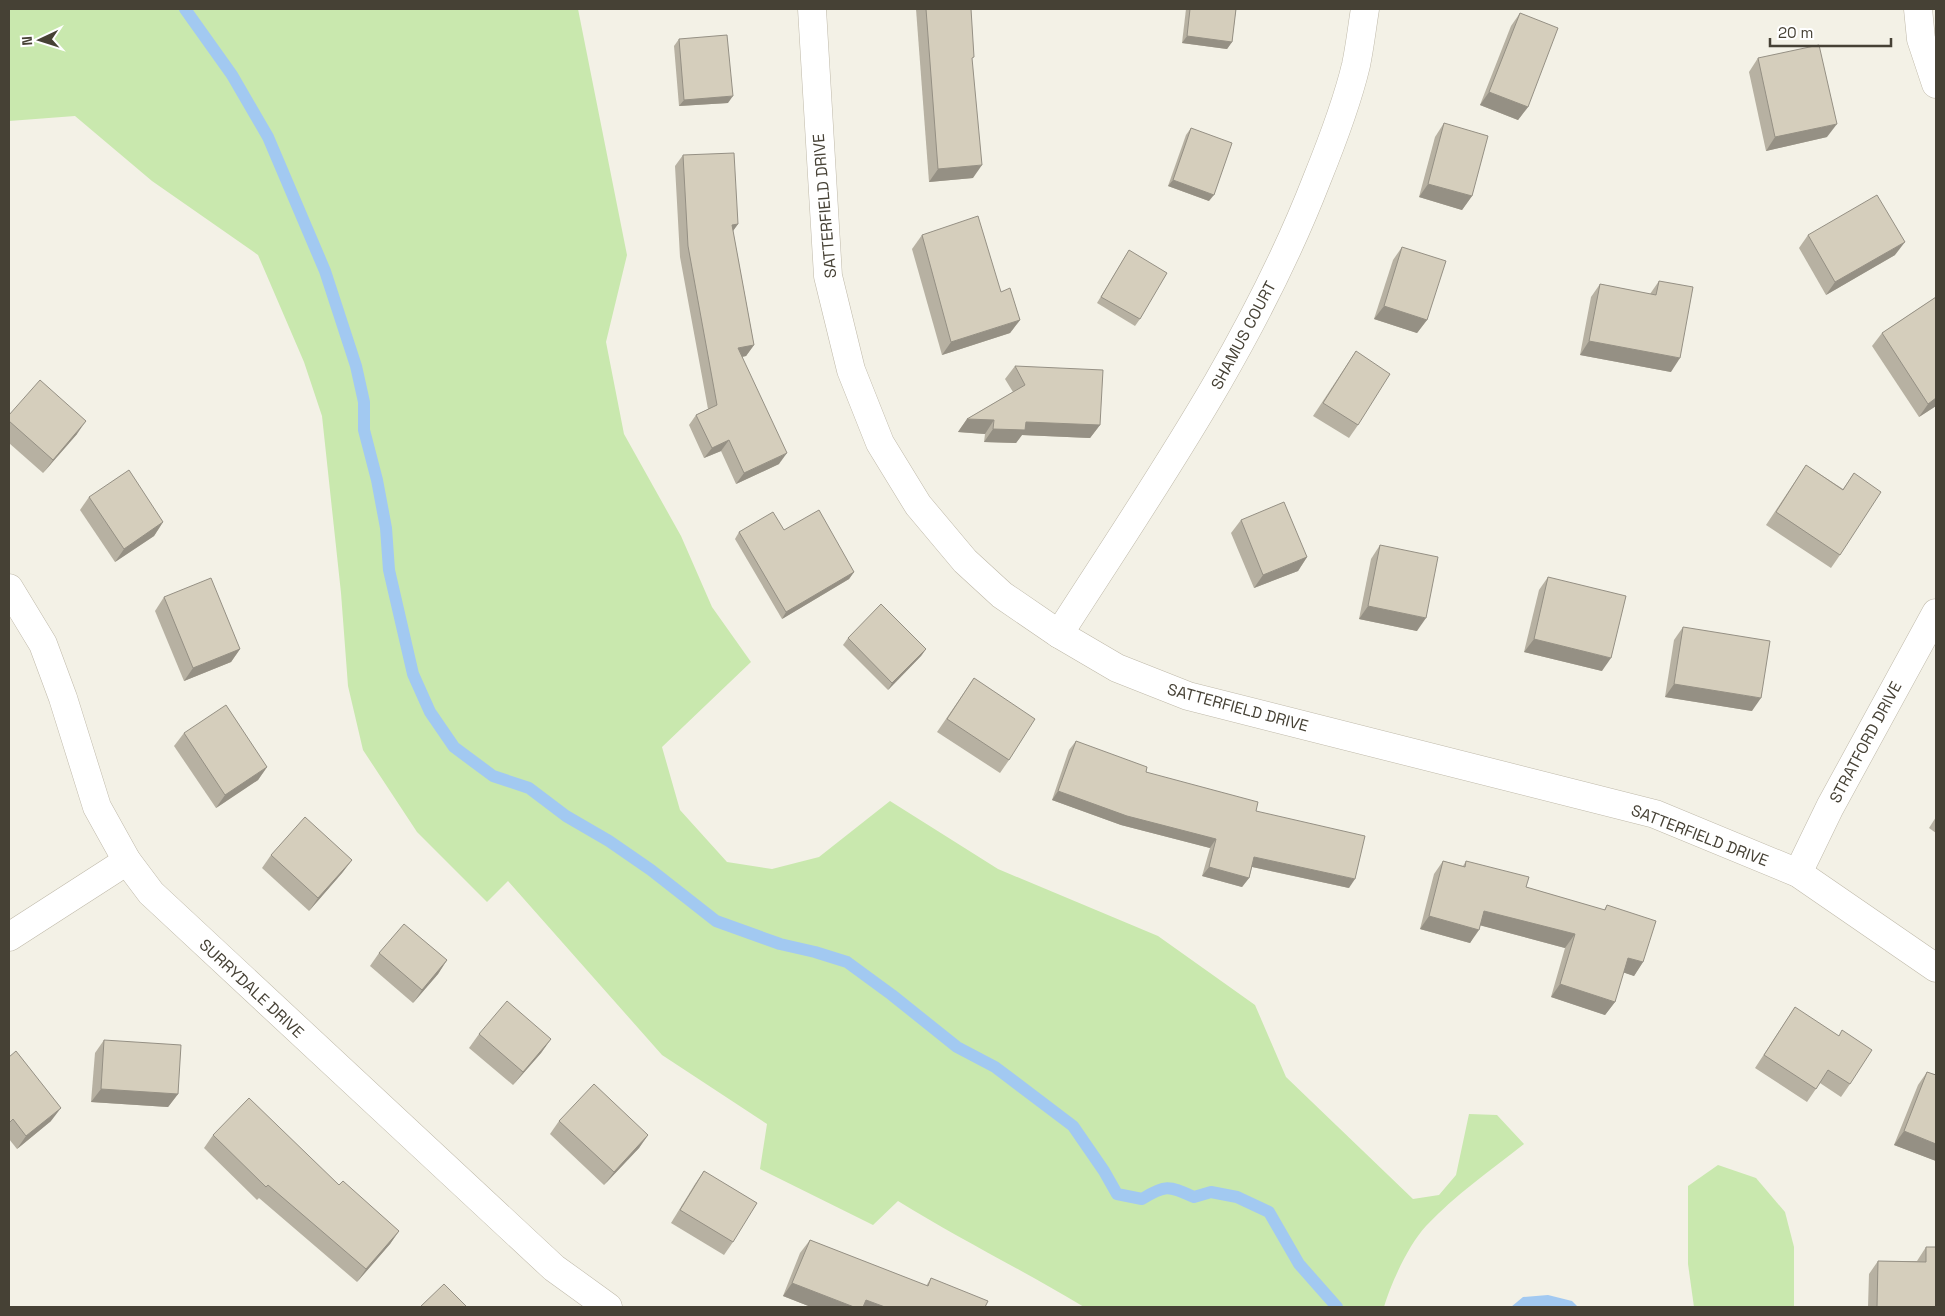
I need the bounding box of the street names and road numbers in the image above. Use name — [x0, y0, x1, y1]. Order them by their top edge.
street label: SATTERFIELD DRIVE — [808, 133, 841, 279]
street label: SHAMUS COURT — [1206, 277, 1281, 393]
street label: STRATFORD DRIVE — [1825, 678, 1906, 807]
street label: SATTERFIELD DRIVE — [1165, 679, 1311, 736]
street label: SATTERFIELD DRIVE — [1628, 800, 1771, 871]
street label: SURRYDALE DRIVE — [195, 934, 309, 1042]

